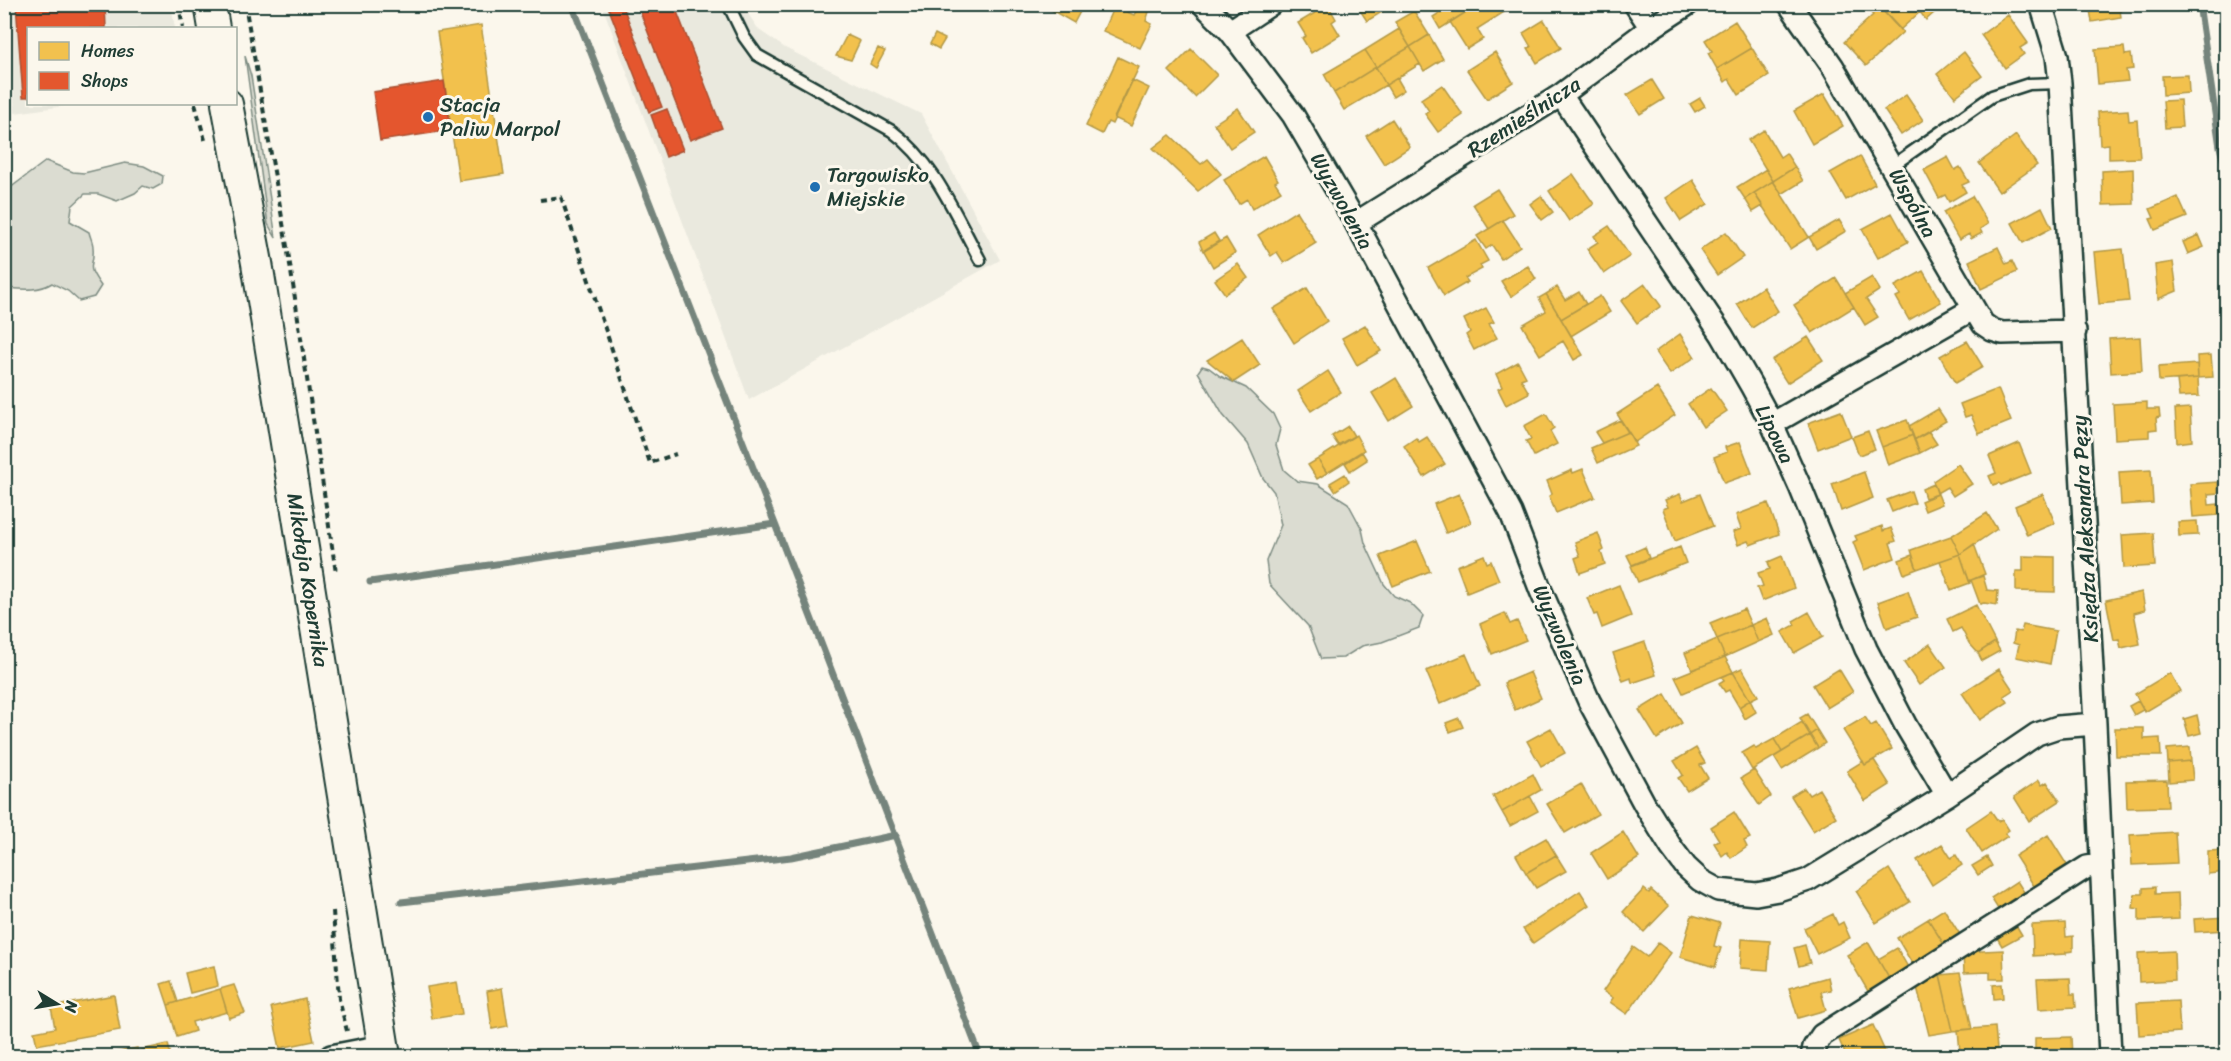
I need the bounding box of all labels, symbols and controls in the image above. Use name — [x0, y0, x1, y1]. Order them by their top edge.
legend — [27, 27, 237, 105]
text: Homes — [81, 35, 135, 67]
text: Shops — [81, 65, 128, 97]
street label: Rzemieślnicza — [1459, 66, 1589, 168]
place label: Stacja Paliw Marpol — [440, 86, 561, 148]
marker: Stacja Paliw Marpol — [421, 110, 435, 124]
street label: Wyzwolenia — [1300, 145, 1385, 257]
place label: Targowisko Miejskie — [827, 156, 929, 218]
street label: Wspólna — [1878, 161, 1948, 246]
marker: Targowisko Miejskie — [808, 180, 822, 194]
street label: Lipowa — [1744, 398, 1806, 471]
street label: Księdza Aleksandra Pęzy — [2060, 414, 2110, 644]
street label: Mikołaja Kopernika — [275, 490, 341, 670]
street label: Wyzwolenia — [1522, 578, 1599, 692]
north arrow — [27, 974, 87, 1034]
text: N — [56, 998, 87, 1016]

